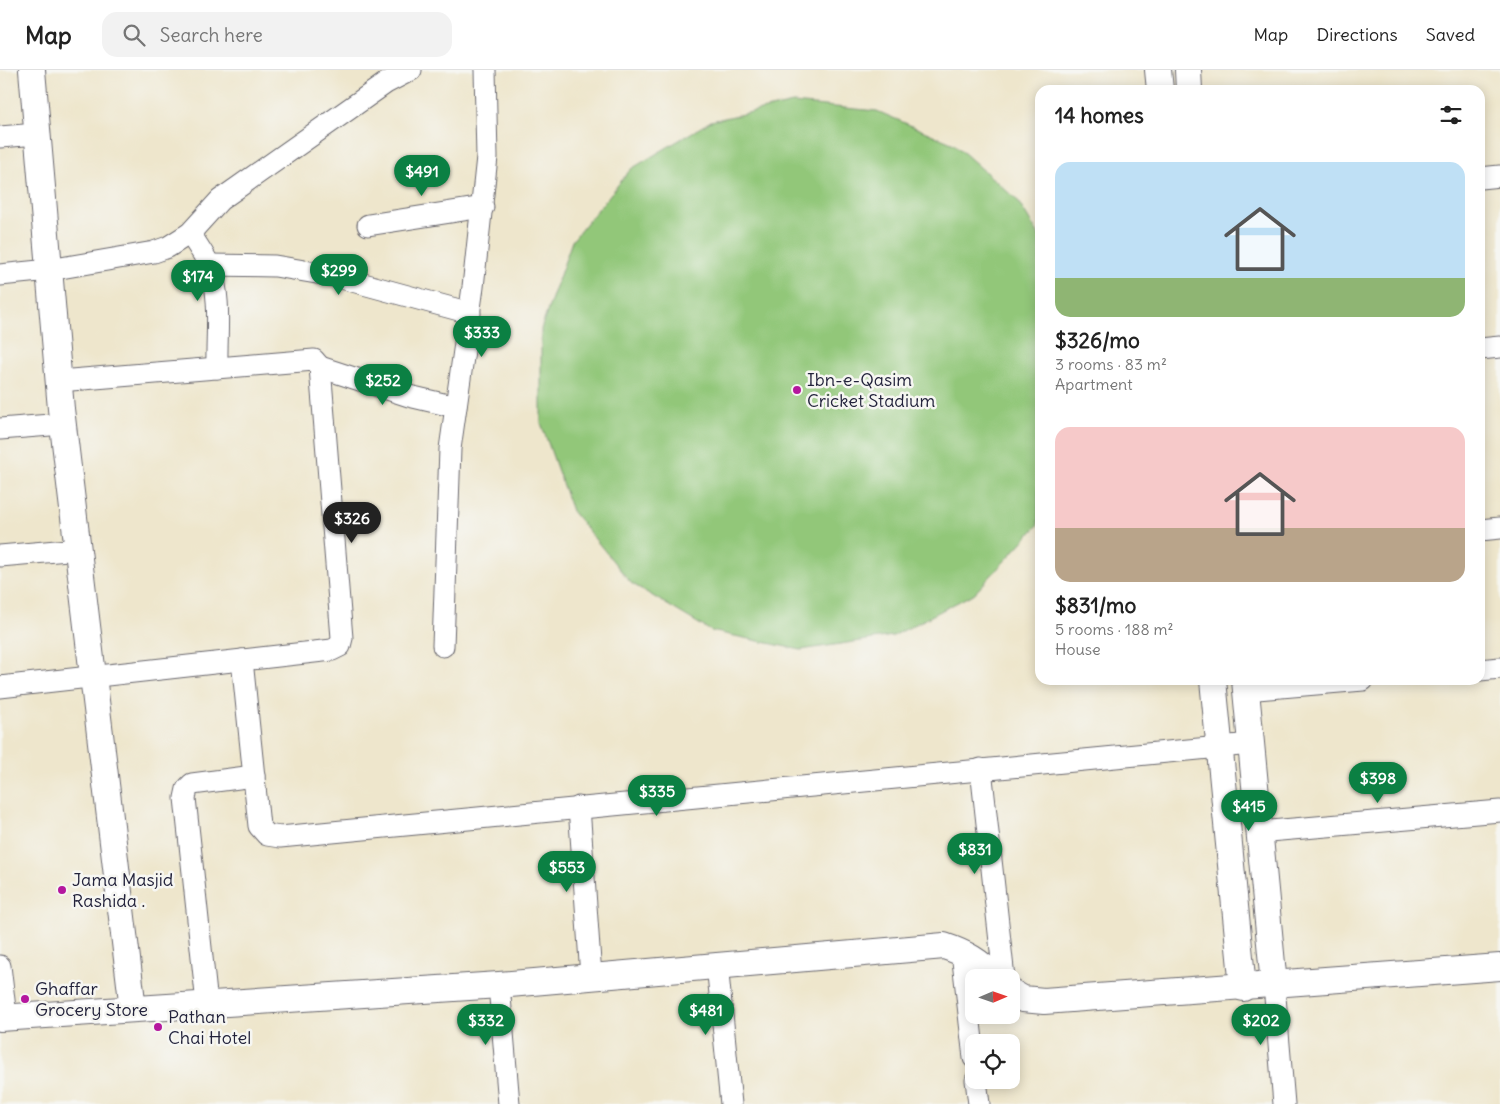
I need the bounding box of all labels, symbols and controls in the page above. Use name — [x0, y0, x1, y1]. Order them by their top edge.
search box — [102, 12, 452, 57]
text: Map — [25, 20, 72, 50]
icon: search — [120, 21, 148, 49]
text: Search here — [160, 23, 263, 47]
text: Map — [1253, 23, 1288, 46]
text: Directions — [1316, 23, 1398, 46]
text: Saved — [1426, 23, 1475, 46]
icon: filters — [1437, 101, 1465, 129]
text: 14 homes — [1055, 102, 1144, 129]
pin: $491 — [392, 154, 452, 197]
text: $491 — [405, 161, 439, 181]
icon: home — [1215, 194, 1305, 284]
pin: $299 — [309, 254, 369, 296]
pin: $174 — [168, 260, 228, 302]
text: $299 — [321, 260, 357, 280]
text: $174 — [182, 266, 214, 286]
pin: $333 — [452, 316, 512, 358]
text: $333 — [464, 322, 500, 342]
text: $326/mo — [1055, 327, 1140, 354]
text: 3 rooms · 83 m² — [1055, 354, 1167, 374]
pin: $252 — [353, 364, 413, 406]
place label: Ibn-e-Qasim Cricket Stadium — [807, 368, 935, 412]
text: $252 — [365, 370, 401, 390]
text: Apartment — [1055, 374, 1133, 394]
marker: Ibn-e-Qasim Cricket Stadium — [791, 384, 803, 396]
icon: home — [1215, 459, 1305, 549]
pin: $326 — [322, 502, 382, 544]
text: $326 — [334, 508, 370, 528]
text: $831/mo — [1055, 592, 1136, 619]
text: 5 rooms · 188 m² — [1055, 619, 1173, 639]
text: House — [1055, 639, 1101, 659]
pin: $398 — [1348, 762, 1408, 804]
text: $398 — [1360, 768, 1396, 788]
pin: $335 — [627, 774, 687, 817]
text: $335 — [639, 781, 675, 801]
pin: $415 — [1219, 790, 1279, 832]
text: $415 — [1232, 796, 1266, 816]
pin: $831 — [945, 832, 1005, 875]
text: $831 — [958, 839, 992, 859]
pin: $553 — [537, 850, 597, 893]
text: $553 — [549, 857, 585, 877]
place label: Jama Masjid Rashida . — [72, 868, 174, 912]
marker: Jama Masjid Rashida . — [56, 884, 68, 896]
north arrow — [965, 969, 1020, 1024]
map controls — [965, 969, 1020, 1089]
place label: Ghaffar Grocery Store — [35, 977, 148, 1021]
marker: Ghaffar Grocery Store — [19, 993, 31, 1005]
pin: $481 — [676, 994, 736, 1036]
text: $481 — [689, 1000, 723, 1020]
pin: $332 — [456, 1004, 516, 1046]
pin: $202 — [1231, 1004, 1291, 1046]
place label: Pathan Chai Hotel — [168, 1005, 251, 1049]
text: $332 — [468, 1010, 504, 1030]
text: $202 — [1243, 1010, 1279, 1030]
marker: Pathan Chai Hotel — [152, 1021, 164, 1033]
button: locate — [965, 1034, 1020, 1089]

